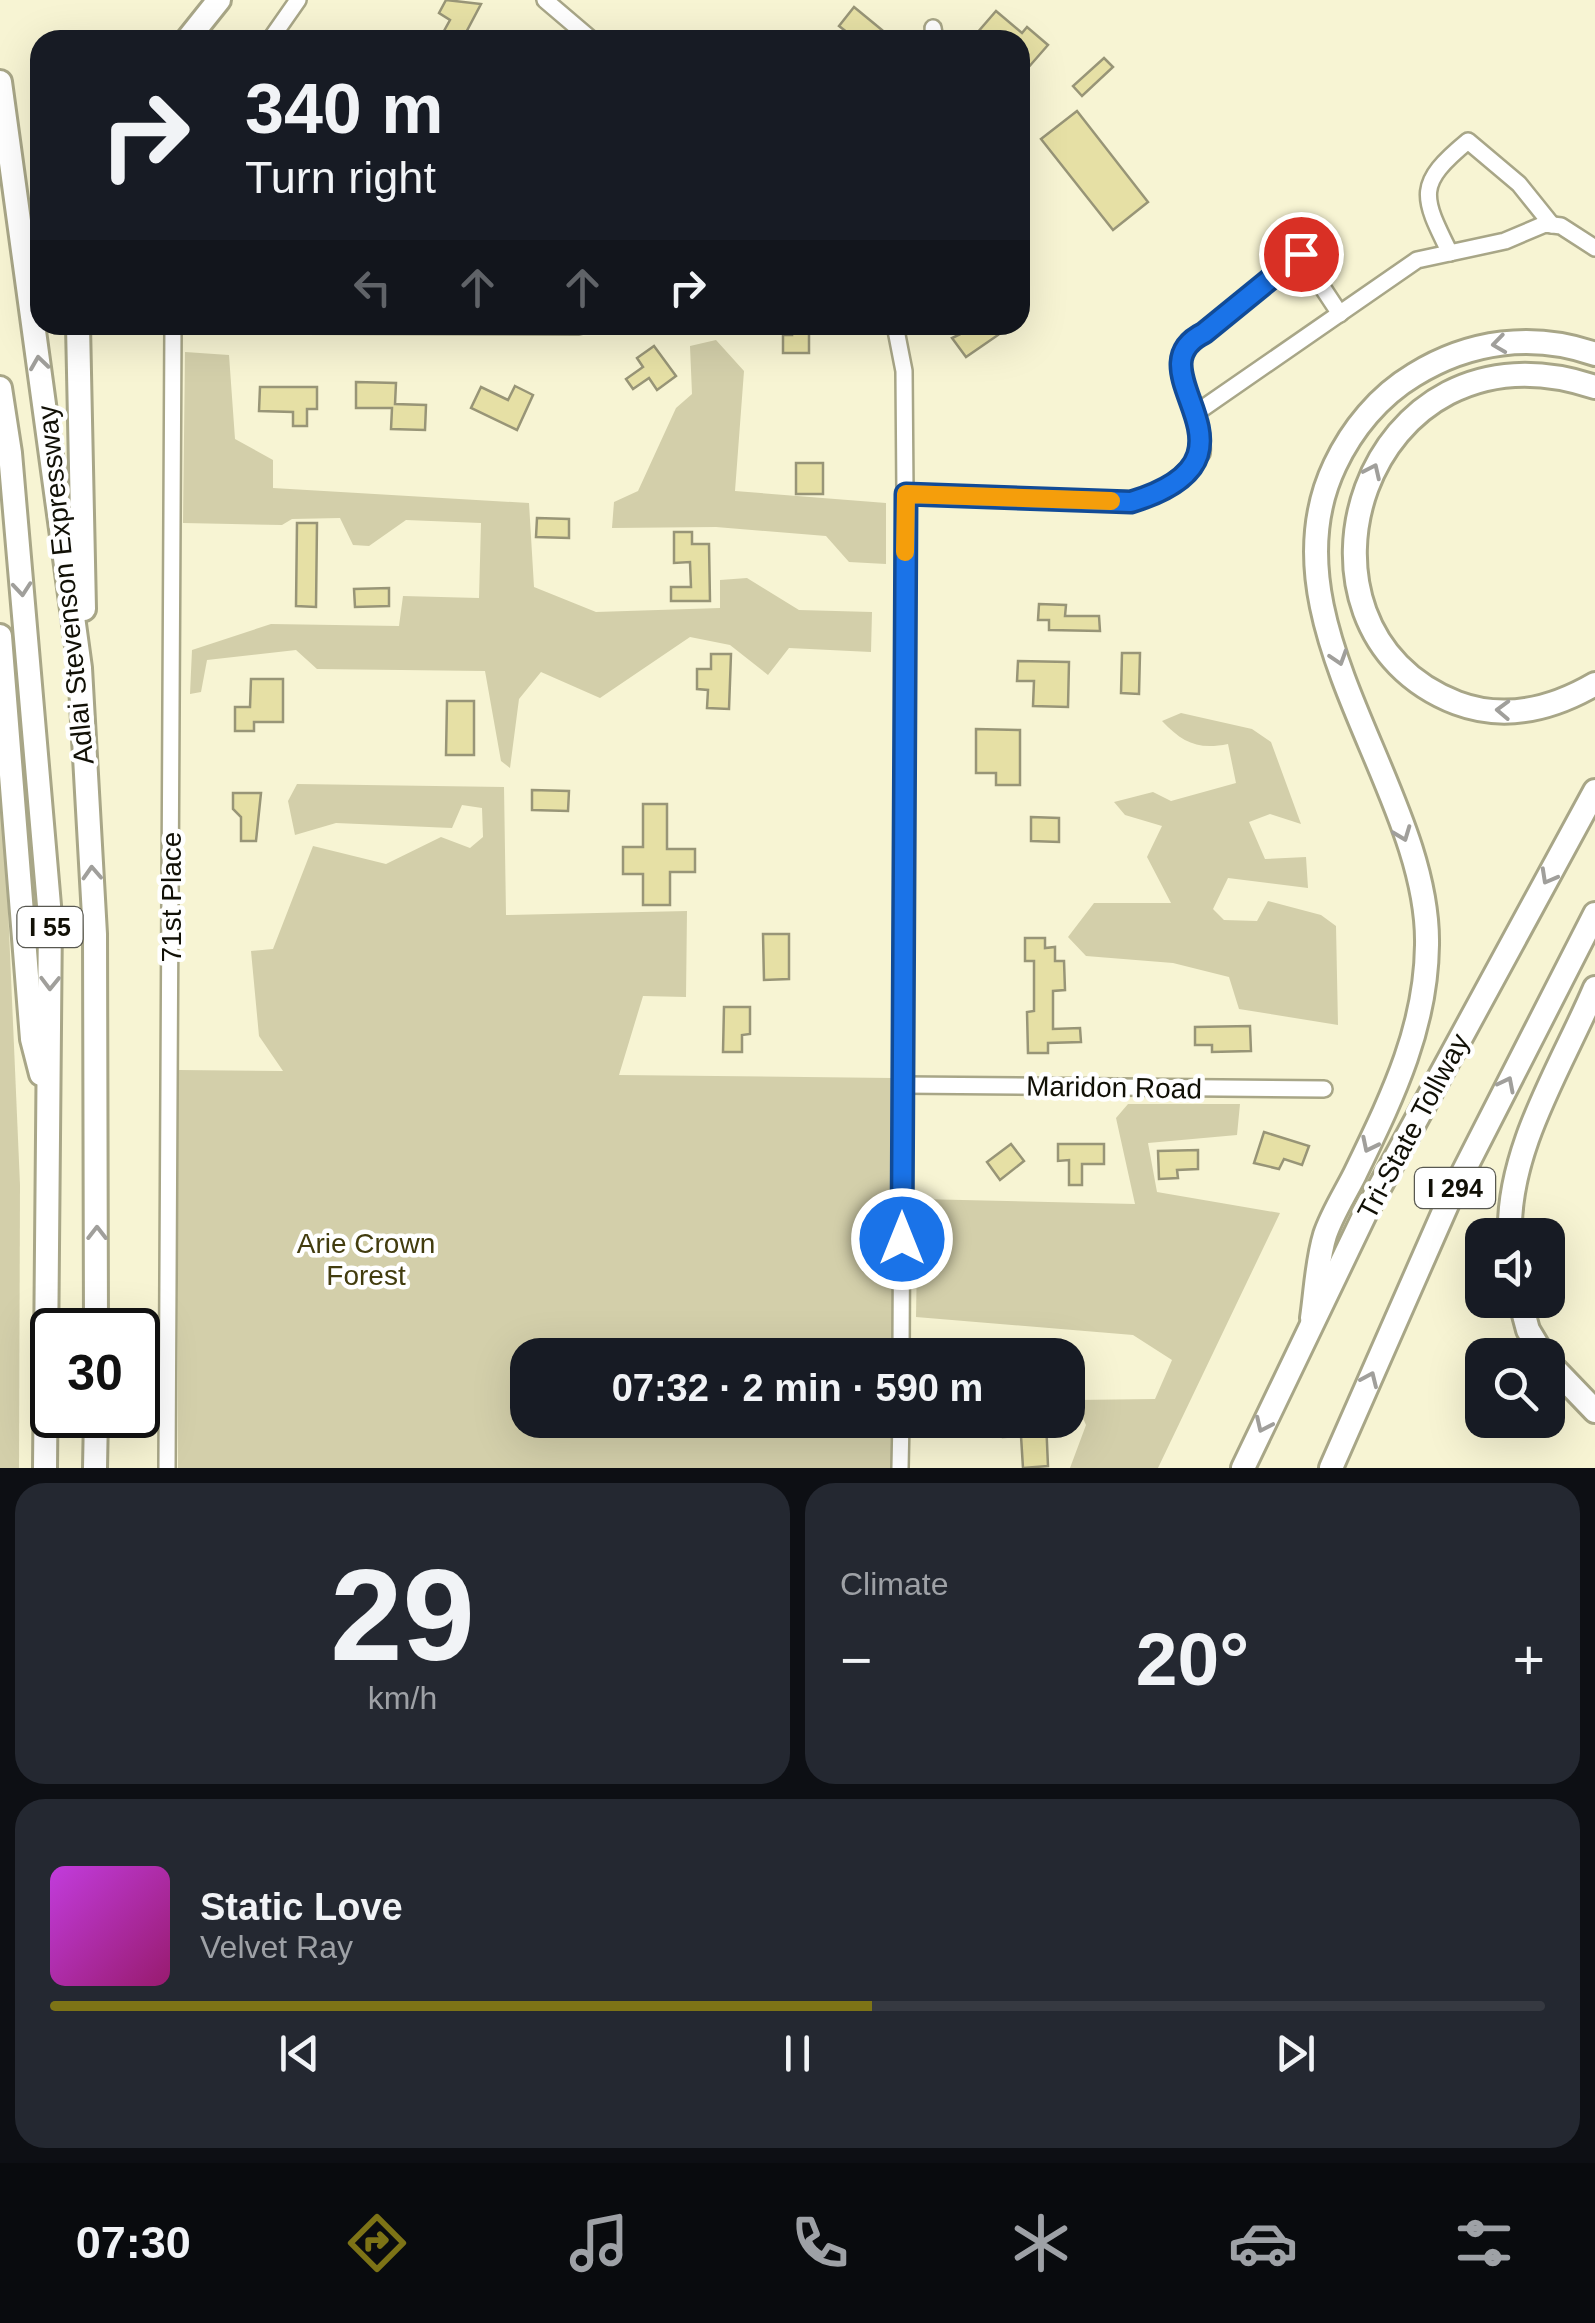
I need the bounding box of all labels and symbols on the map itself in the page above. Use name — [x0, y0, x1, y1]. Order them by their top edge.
pin — [1259, 212, 1344, 297]
one-way arrow — [1491, 333, 1508, 354]
one-way arrow — [30, 354, 51, 371]
street label: Adlai Stevenson Expressway — [31, 404, 100, 766]
one-way arrow — [1360, 464, 1380, 482]
one-way arrow — [10, 582, 32, 598]
one-way arrow — [1327, 649, 1347, 666]
one-way arrow — [1495, 700, 1511, 721]
one-way arrow — [1391, 824, 1411, 841]
street label: 71st Place — [156, 832, 187, 962]
one-way arrow — [81, 864, 102, 880]
one-way arrow — [1541, 866, 1561, 884]
road number: I 55 — [18, 907, 82, 947]
one-way arrow — [39, 976, 61, 991]
street label: Tri-State Tollway — [1352, 1028, 1475, 1224]
street label: Maridon Road — [1026, 1070, 1202, 1105]
one-way arrow — [1495, 1077, 1514, 1095]
one-way arrow — [1362, 1134, 1381, 1152]
road number: I 294 — [1415, 1168, 1495, 1208]
position arrow — [850, 1187, 954, 1291]
one-way arrow — [86, 1224, 108, 1240]
park label: Arie Crown Forest — [297, 1228, 435, 1291]
speed limit sign: 30 — [30, 1308, 160, 1438]
one-way arrow — [1358, 1371, 1378, 1389]
one-way arrow — [1255, 1414, 1275, 1432]

